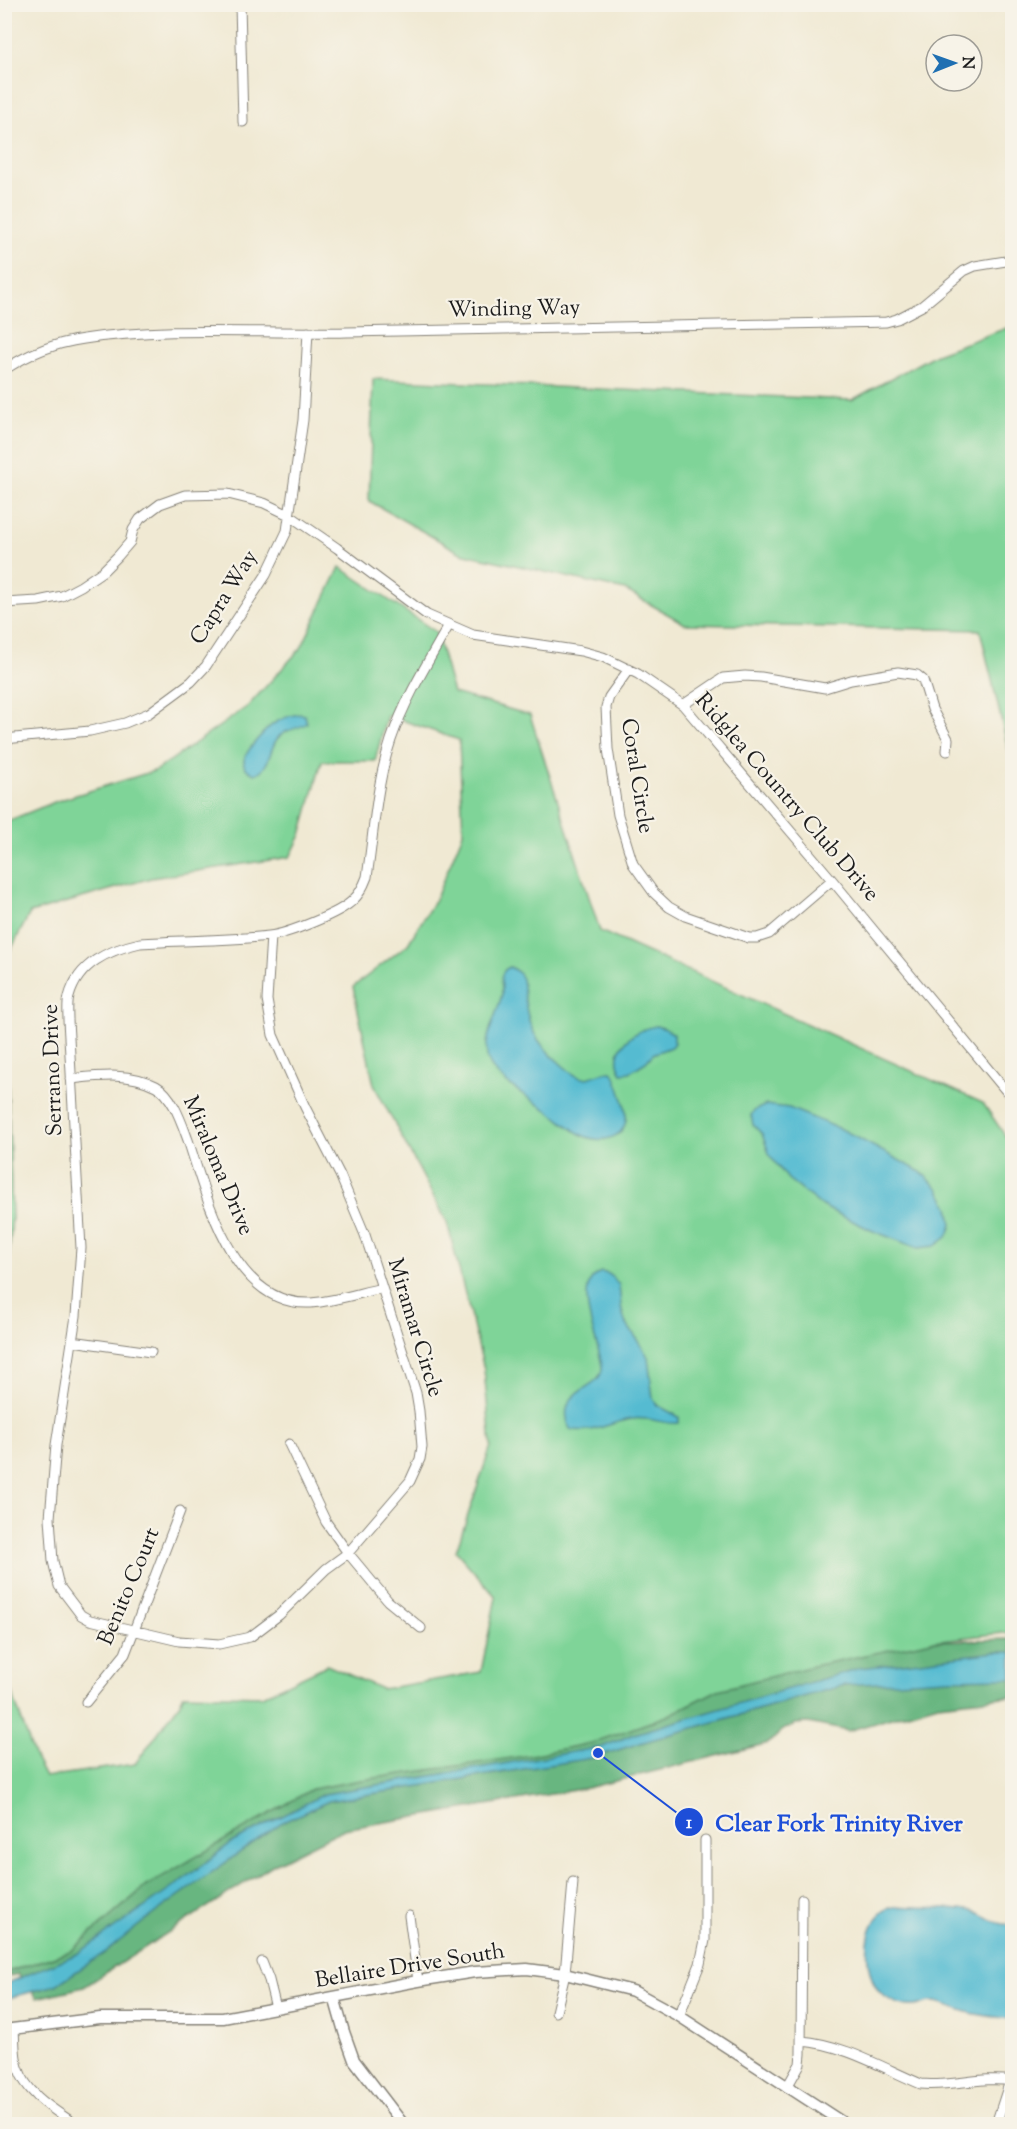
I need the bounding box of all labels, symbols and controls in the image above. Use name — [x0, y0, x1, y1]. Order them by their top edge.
north arrow — [924, 33, 984, 93]
text: N — [955, 56, 978, 70]
street label: Winding Way — [447, 293, 581, 327]
street label: Capra Way — [183, 544, 267, 652]
street label: Ridglea Country Club Drive — [686, 686, 886, 910]
street label: Coral Circle — [611, 716, 661, 836]
street label: Serrano Drive — [36, 1003, 72, 1137]
street label: Miraloma Drive — [173, 1091, 261, 1241]
street label: Miramar Circle — [378, 1255, 450, 1401]
street label: Benito Court — [91, 1523, 169, 1651]
callout: Clear Fork Trinity River — [674, 1801, 975, 1843]
text: Clear Fork Trinity River — [715, 1808, 964, 1842]
text: 1 — [686, 1811, 693, 1837]
street label: Bellaire Drive South — [313, 1936, 507, 1998]

